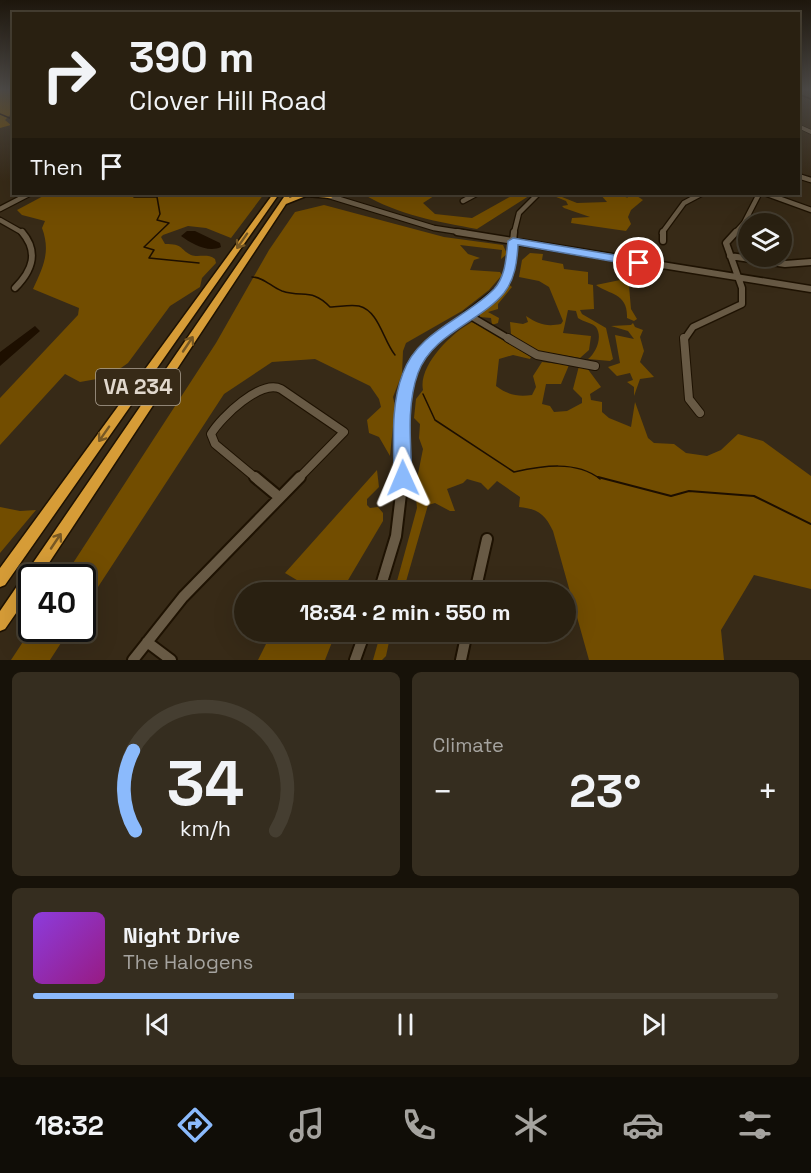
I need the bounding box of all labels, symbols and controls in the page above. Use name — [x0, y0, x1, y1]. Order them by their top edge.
text: 390 m — [129, 31, 254, 84]
icon: right — [30, 36, 108, 114]
text: Clover Hill Road — [129, 83, 327, 118]
icon: arrive — [95, 150, 128, 183]
text: Then — [30, 153, 83, 181]
map controls — [738, 213, 792, 267]
button: layers — [738, 213, 792, 267]
one-way arrow — [235, 233, 248, 249]
pin — [613, 237, 664, 288]
icon: arrive — [622, 246, 655, 279]
one-way arrow — [182, 336, 194, 353]
road number: VA 234 — [96, 369, 180, 405]
one-way arrow — [98, 426, 110, 442]
position arrow — [371, 446, 435, 510]
one-way arrow — [50, 533, 62, 549]
speed limit sign: 40 — [18, 564, 96, 642]
text: 18:34 · 2 min · 550 m — [300, 598, 510, 626]
text: Climate — [433, 732, 504, 758]
text: 34 — [167, 744, 245, 823]
text: 23° — [569, 763, 641, 820]
text: − — [433, 771, 453, 813]
text: + — [758, 771, 778, 813]
text: km/h — [180, 815, 231, 842]
text: Night Drive — [123, 921, 240, 949]
text: The Halogens — [123, 949, 253, 975]
icon: previous — [141, 1008, 174, 1041]
icon: pause — [389, 1008, 422, 1041]
icon: next — [637, 1008, 670, 1041]
icon: directions — [174, 1104, 216, 1146]
icon: music — [286, 1104, 328, 1146]
icon: phone — [398, 1104, 440, 1146]
icon: climate — [510, 1104, 552, 1146]
icon: car — [622, 1104, 664, 1146]
icon: filters — [734, 1104, 776, 1146]
text: 18:32 — [35, 1108, 104, 1143]

